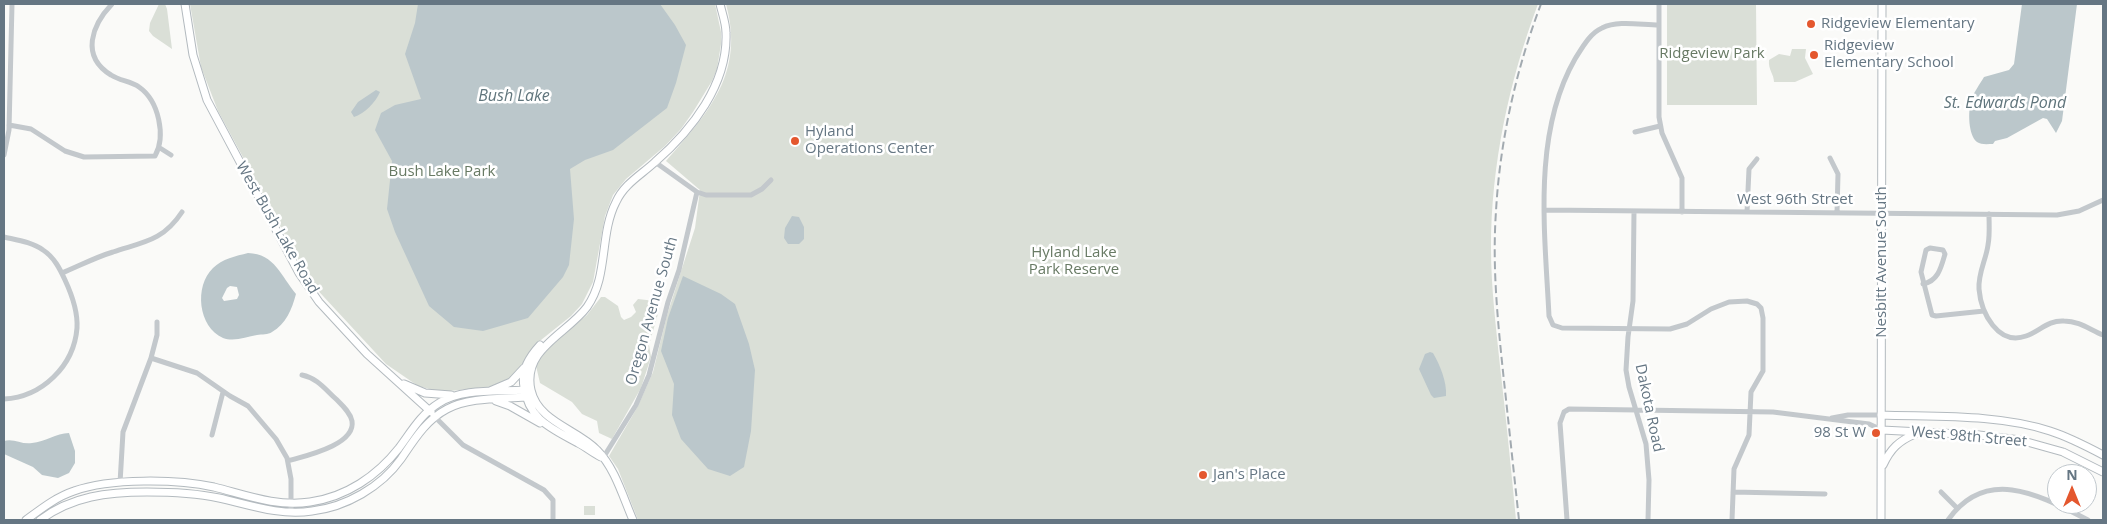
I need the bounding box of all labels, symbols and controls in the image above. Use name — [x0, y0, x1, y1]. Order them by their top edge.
place label: Ridgeview Elementary — [1821, 15, 1974, 33]
marker: Ridgeview Elementary — [1805, 18, 1817, 30]
place label: Ridgeview Elementary School — [1824, 37, 1954, 72]
park label: Ridgeview Park — [1659, 45, 1765, 63]
marker: Ridgeview Elementary School — [1808, 49, 1820, 61]
water label: Bush Lake — [478, 86, 550, 106]
water label: St. Edwards Pond — [1944, 93, 2066, 113]
place label: Hyland Operations Center — [805, 123, 934, 158]
marker: Hyland Operations Center — [789, 135, 801, 147]
street label: West Bush Lake Road — [232, 159, 322, 297]
park label: Bush Lake Park — [389, 163, 495, 181]
street label: Nesbitt Avenue South — [1873, 186, 1891, 338]
street label: West 96th Street — [1737, 191, 1853, 209]
street label: Oregon Avenue South — [622, 235, 682, 387]
park label: Hyland Lake Park Reserve — [1029, 244, 1119, 279]
street label: Dakota Road — [1631, 362, 1667, 454]
street label: West 98th Street — [1910, 423, 2028, 451]
place label: 98 St W — [1814, 424, 1866, 442]
marker: 98 St W — [1870, 427, 1882, 439]
north arrow — [2047, 464, 2097, 514]
text: N — [2066, 465, 2078, 484]
place label: Jan's Place — [1213, 466, 1286, 484]
marker: Jan's Place — [1197, 469, 1209, 481]

